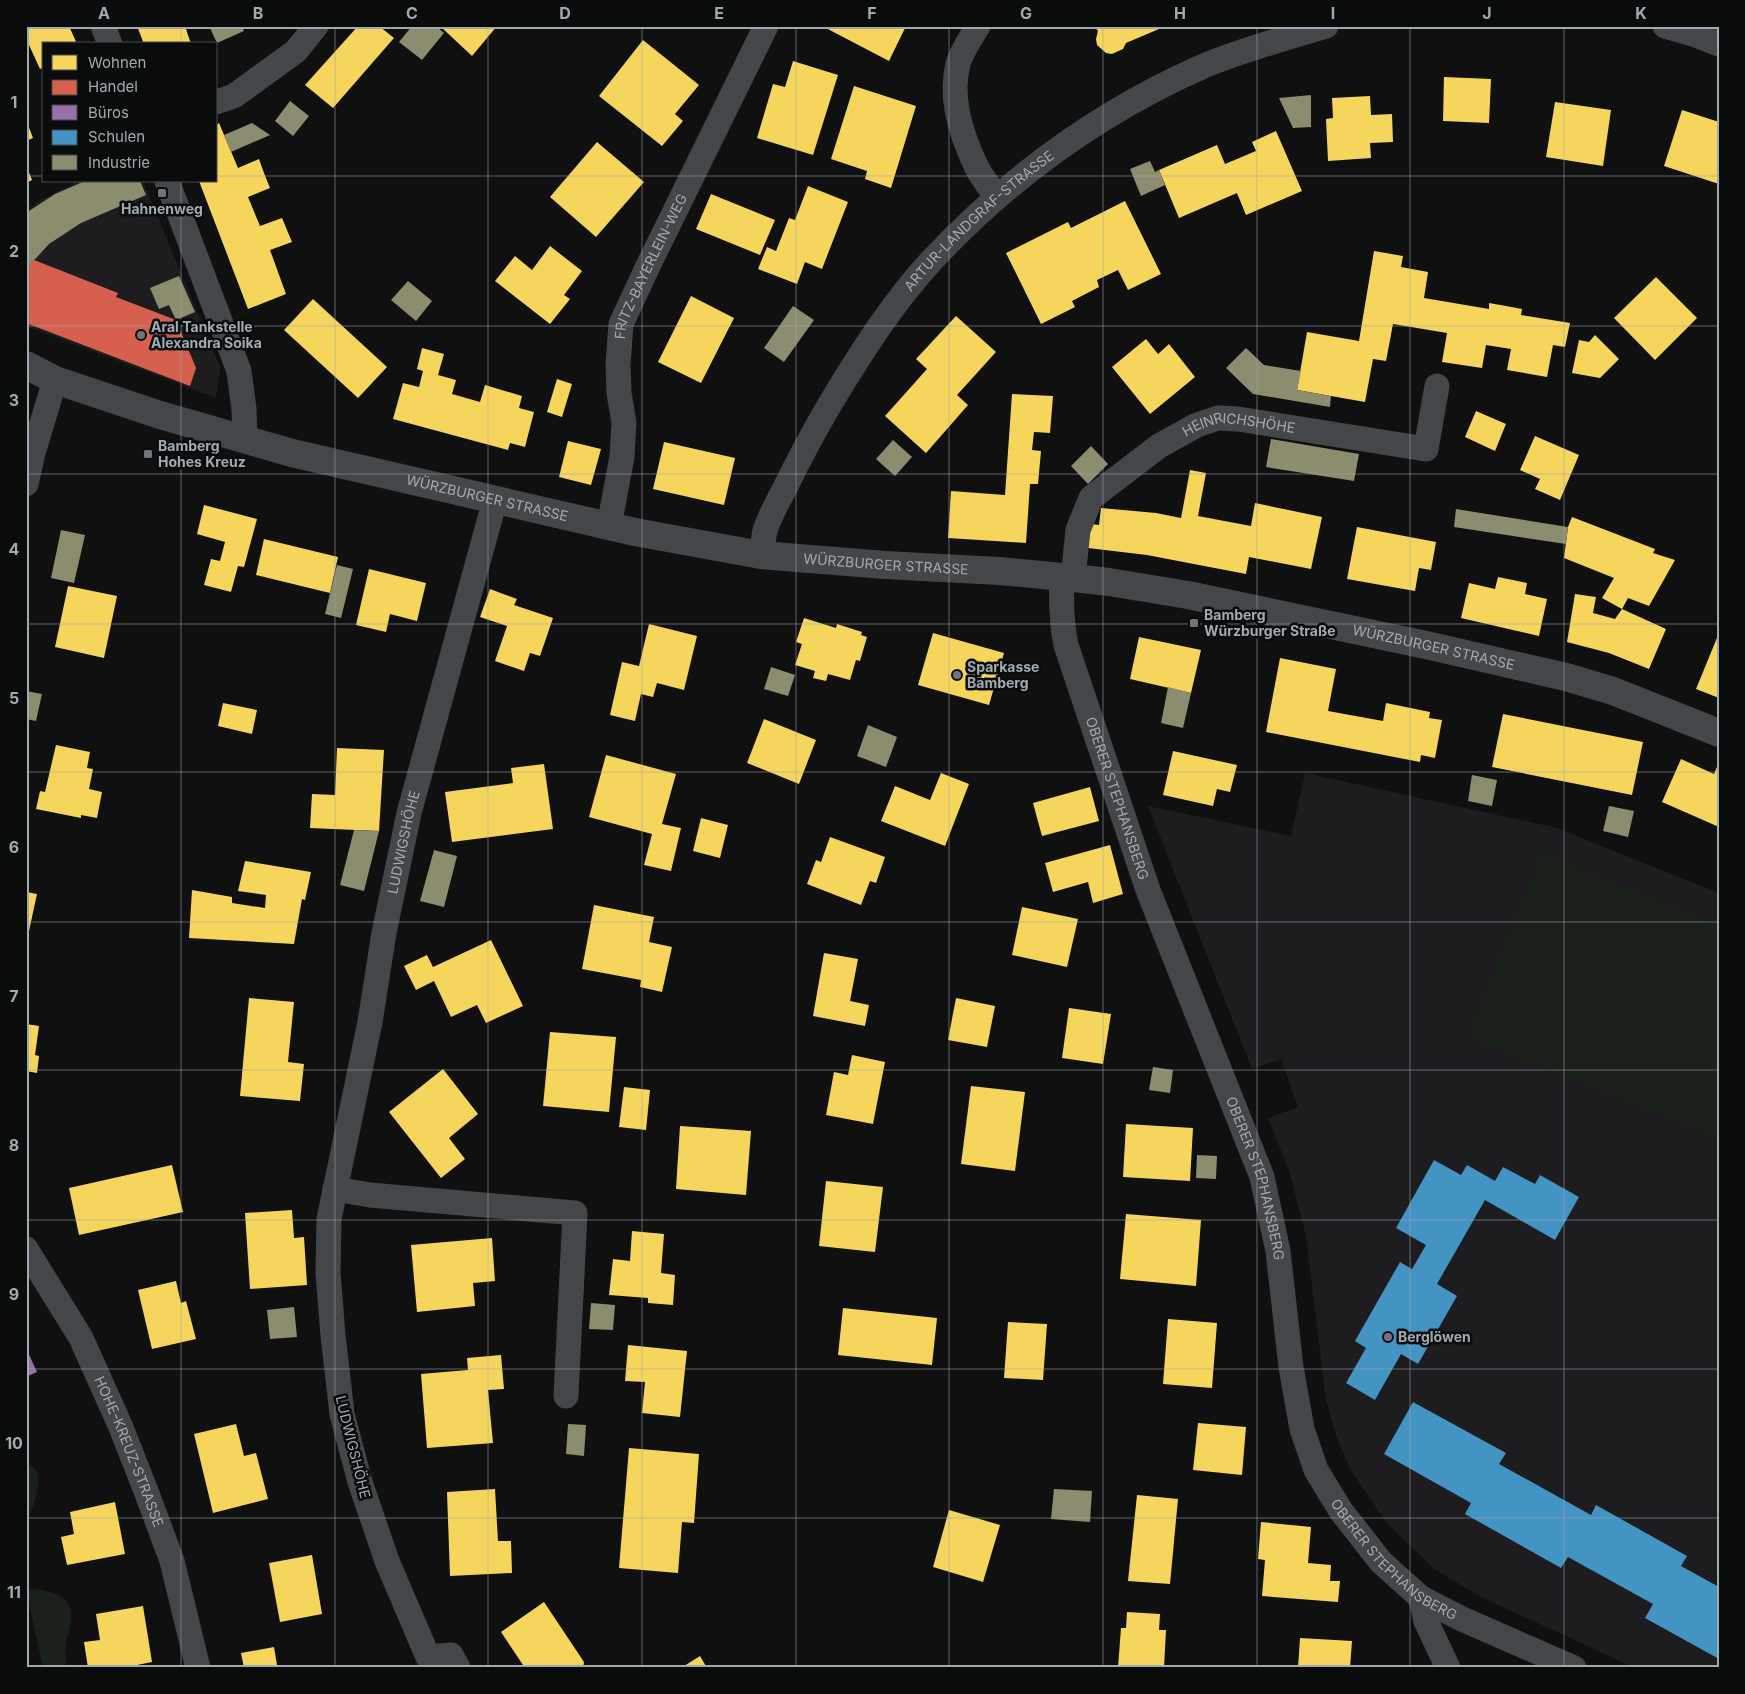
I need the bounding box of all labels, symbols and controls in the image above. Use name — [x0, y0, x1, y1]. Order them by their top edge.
text: A — [98, 3, 110, 23]
text: B — [253, 3, 263, 23]
text: C — [406, 3, 418, 23]
text: D — [559, 3, 571, 23]
text: E — [714, 3, 724, 23]
text: F — [867, 3, 877, 23]
text: G — [1020, 3, 1032, 23]
text: H — [1174, 3, 1186, 23]
text: I — [1331, 3, 1335, 23]
text: J — [1482, 3, 1492, 23]
text: K — [1635, 3, 1647, 23]
legend — [42, 42, 218, 182]
text: Wohnen — [88, 53, 146, 72]
text: Handel — [88, 77, 138, 96]
text: 1 — [11, 92, 17, 112]
text: Büros — [88, 103, 129, 122]
text: Schulen — [88, 127, 145, 146]
street label: ARTUR-LANDGRAF-STRASSE — [900, 146, 1057, 294]
text: Industrie — [88, 153, 150, 172]
marker: Hahnenweg — [156, 187, 168, 199]
street label: FRITZ-BAYERLEIN-WEG — [611, 191, 690, 340]
place label: Hahnenweg — [121, 200, 203, 217]
text: 2 — [9, 241, 19, 261]
place label: Aral Tankstelle Alexandra Soika — [151, 318, 262, 351]
marker: Aral Tankstelle Alexandra Soika — [135, 329, 147, 341]
text: 3 — [9, 390, 19, 410]
street label: HEINRICHSHÖHE — [1179, 408, 1296, 440]
place label: Bamberg Hohes Kreuz — [158, 437, 246, 470]
marker: Bamberg Hohes Kreuz — [142, 448, 154, 460]
street label: WÜRZBURGER STRASSE — [405, 471, 570, 524]
text: 4 — [9, 539, 20, 559]
street label: WÜRZBURGER STRASSE — [803, 549, 969, 577]
place label: Bamberg Würzburger Straße — [1204, 606, 1336, 639]
marker: Bamberg Würzburger Straße — [1188, 617, 1200, 629]
street label: WÜRZBURGER STRASSE — [1351, 621, 1516, 673]
place label: Sparkasse Bamberg — [967, 658, 1039, 691]
marker: Sparkasse Bamberg — [951, 669, 963, 681]
text: 5 — [9, 688, 19, 708]
street label: OBERER STEPHANSBERG — [1083, 714, 1153, 882]
street label: LUDWIGSHÖHE — [383, 788, 423, 895]
text: 6 — [9, 837, 19, 857]
text: 7 — [9, 986, 19, 1006]
street label: OBERER STEPHANSBERG — [1223, 1094, 1288, 1261]
text: 8 — [9, 1135, 19, 1155]
text: 9 — [9, 1284, 19, 1304]
place label: Berglöwen — [1398, 1328, 1471, 1345]
marker: Berglöwen — [1382, 1331, 1394, 1343]
street label: HOHE-KREUZ-STRASSE — [91, 1373, 168, 1529]
street label: LUDWIGSHÖHE — [332, 1394, 374, 1500]
text: 10 — [5, 1433, 23, 1453]
street label: OBERER STEPHANSBERG — [1328, 1496, 1460, 1623]
text: 11 — [7, 1582, 21, 1602]

